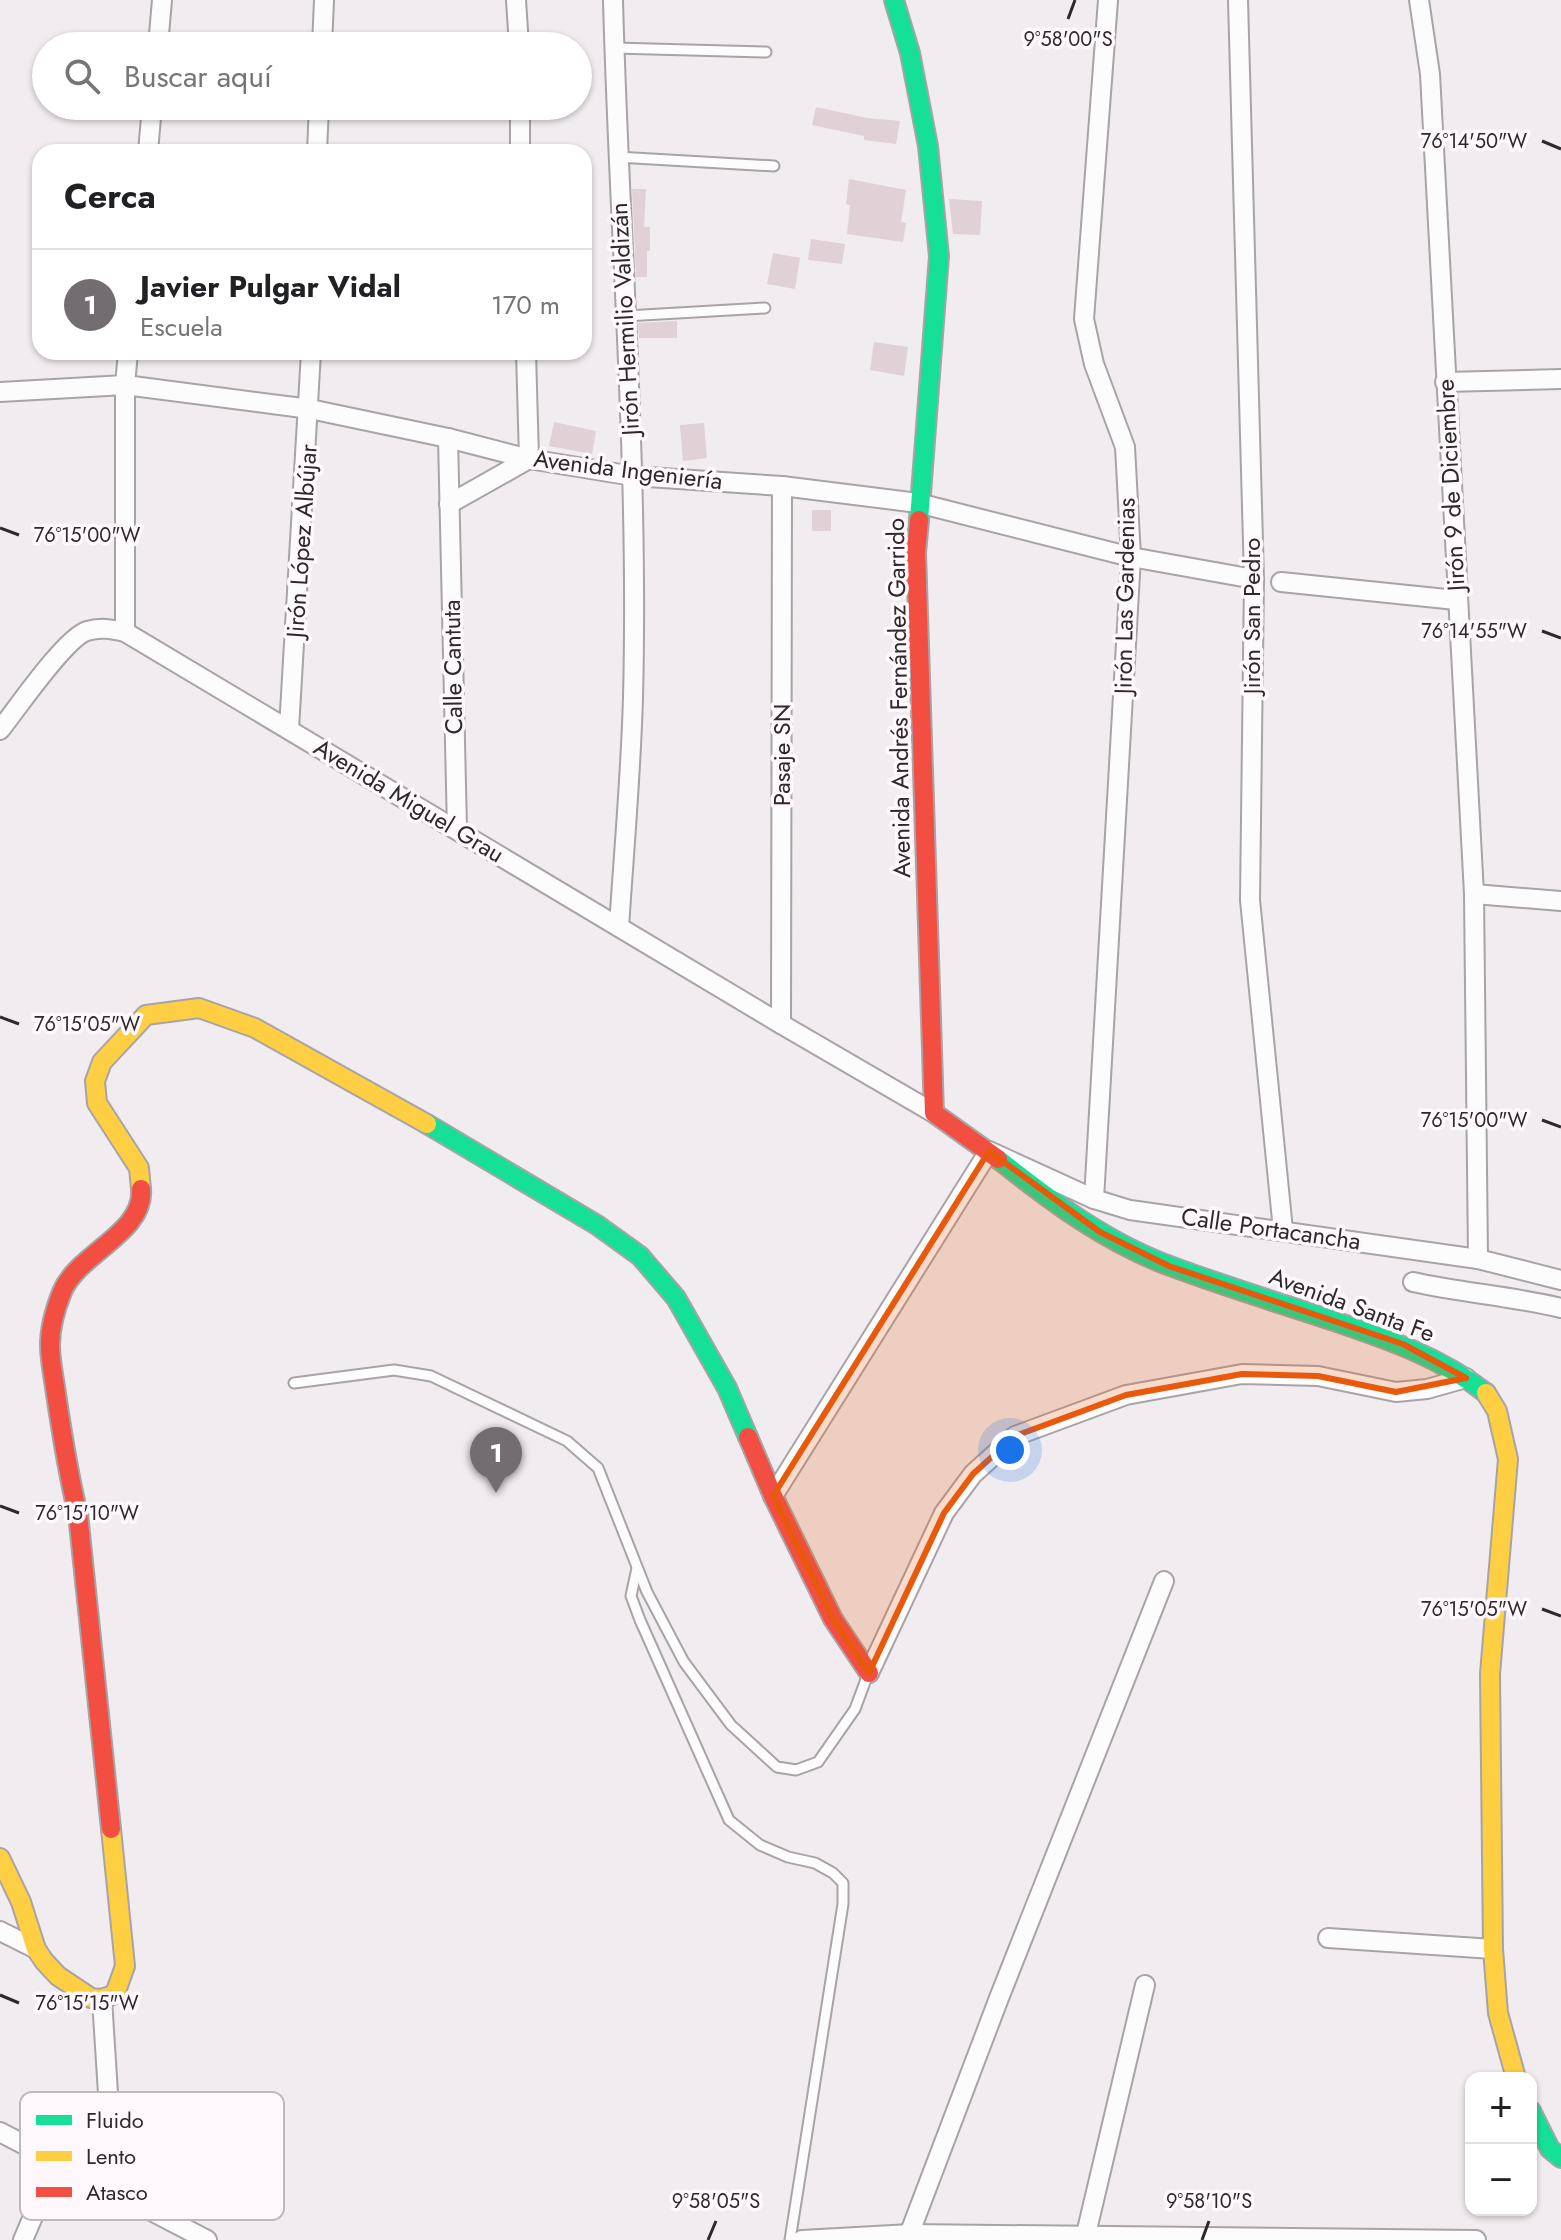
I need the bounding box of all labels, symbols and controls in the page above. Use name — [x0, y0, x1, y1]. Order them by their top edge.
text: 9°58'00"S — [1023, 25, 1113, 54]
search box — [32, 32, 592, 120]
icon: search — [60, 54, 104, 98]
text: Buscar aquí — [124, 55, 272, 98]
text: 76°14'50"W — [1421, 127, 1527, 156]
text: Cerca — [64, 172, 156, 221]
street label: Jirón Hermilio Valdizán — [601, 202, 648, 439]
text: Javier Pulgar Vidal — [140, 265, 401, 308]
text: 1 — [83, 286, 97, 324]
text: 170 m — [491, 286, 560, 324]
text: Escuela — [140, 308, 223, 346]
street label: Jirón 9 de Diciembre — [1427, 378, 1474, 595]
street label: Avenida Ingeniería — [532, 441, 725, 498]
street label: Jirón López Albújar — [277, 442, 326, 642]
street label: Jirón Las Gardenias — [1105, 497, 1144, 698]
street label: Avenida Andrés Fernández Garrido — [878, 518, 919, 878]
text: 76°15'00"W — [34, 521, 141, 550]
street label: Jirón San Pedro — [1234, 538, 1269, 697]
street label: Calle Cantuta — [434, 599, 471, 735]
text: 76°14'55"W — [1421, 617, 1527, 646]
street label: Pasaje SN — [764, 704, 799, 806]
street label: Avenida Miguel Grau — [307, 730, 511, 871]
text: 76°15'05"W — [34, 1010, 140, 1039]
text: 76°15'00"W — [1421, 1106, 1528, 1135]
street label: Calle Portacancha — [1179, 1199, 1363, 1258]
street label: Avenida Santa Fe — [1264, 1258, 1440, 1351]
pin: 1 — [470, 1427, 522, 1493]
your location — [990, 1430, 1030, 1470]
text: 76°15'10"W — [35, 1499, 139, 1528]
text: 76°15'05"W — [1421, 1595, 1527, 1624]
text: 76°15'15"W — [36, 1989, 139, 2018]
map controls — [1465, 2072, 1537, 2216]
button: + — [1465, 2072, 1537, 2144]
legend — [20, 2092, 284, 2220]
text: Fluido — [86, 2104, 144, 2136]
text: Lento — [86, 2140, 136, 2172]
button: − — [1465, 2144, 1537, 2216]
text: Atasco — [86, 2176, 148, 2208]
text: 9°58'05"S — [672, 2187, 760, 2216]
text: 9°58'10"S — [1166, 2187, 1252, 2216]

